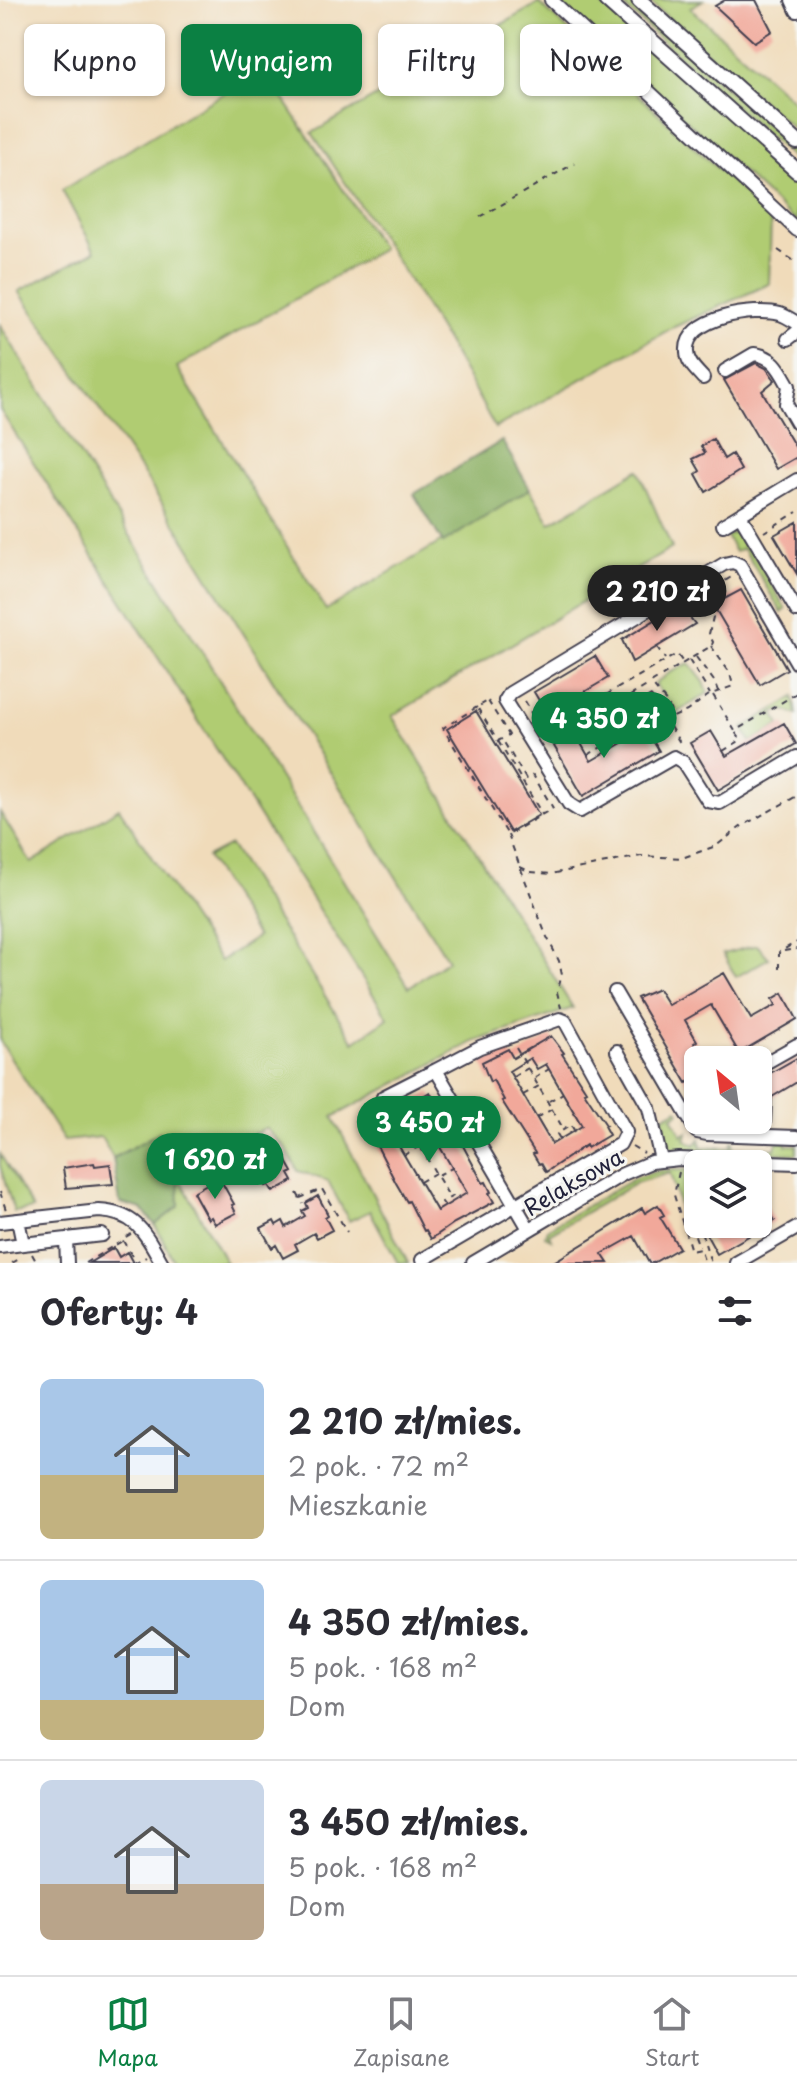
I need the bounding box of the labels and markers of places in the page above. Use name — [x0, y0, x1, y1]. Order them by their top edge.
pin: 2 210 zł — [574, 565, 740, 633]
pin: 4 350 zł — [521, 692, 687, 760]
pin: 3 450 zł — [346, 1096, 512, 1164]
pin: 1 620 zł — [132, 1133, 298, 1201]

